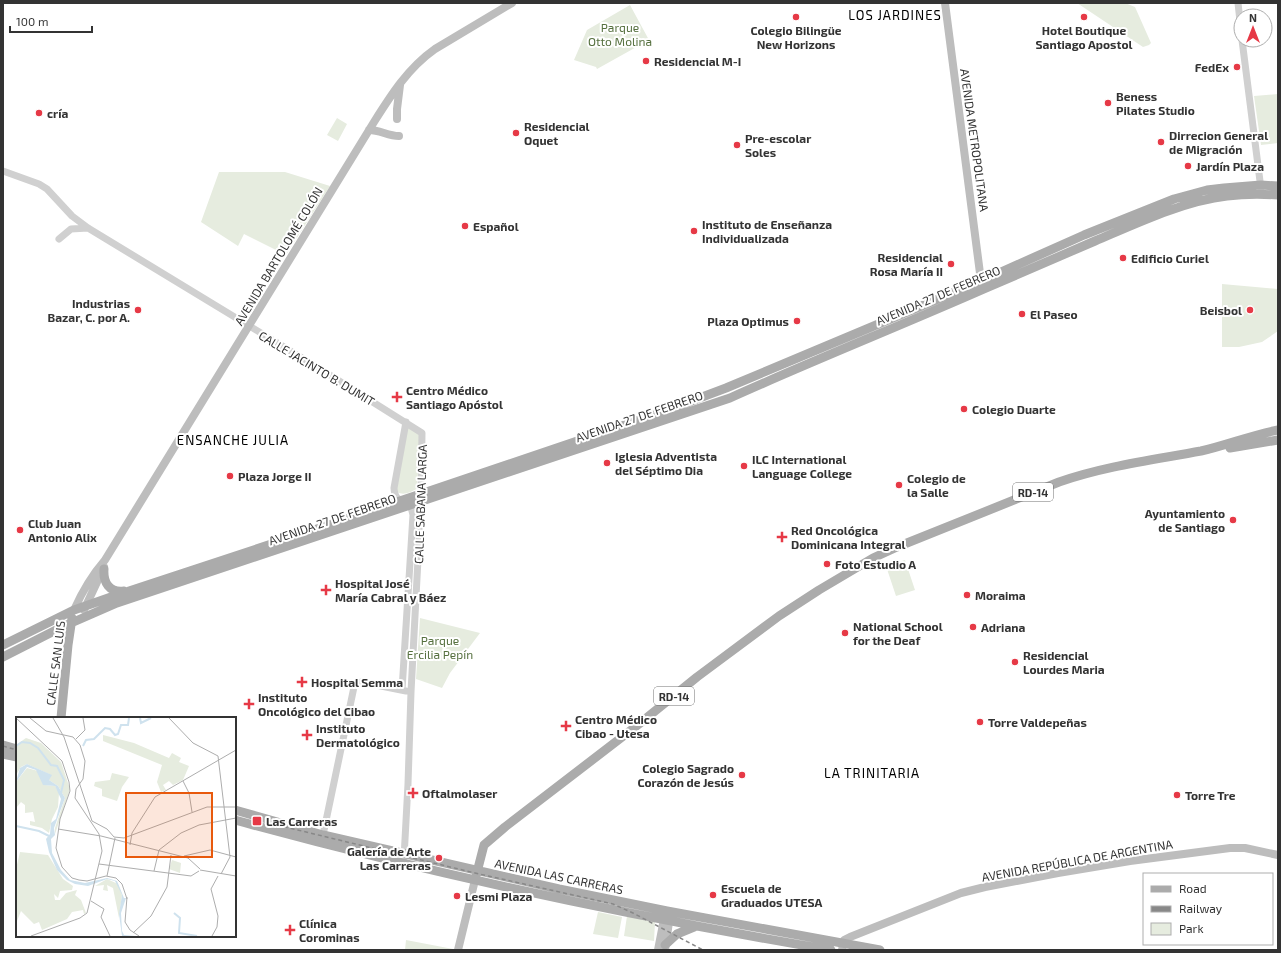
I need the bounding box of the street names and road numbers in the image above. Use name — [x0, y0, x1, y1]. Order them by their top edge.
street label: AVENIDA METROPOLITANA — [958, 68, 992, 213]
street label: AVENIDA BARTOLOMÉ COLÓN — [231, 184, 325, 328]
street label: AVENIDA 27 DE FEBRERO — [874, 262, 1002, 328]
street label: CALLE JACINTO B. DUMIT — [257, 328, 377, 408]
street label: AVENIDA 27 DE FEBRERO — [574, 388, 704, 444]
street label: CALLE SABANA LARGA — [411, 444, 429, 564]
road number: RD-14 — [1013, 483, 1053, 501]
street label: AVENIDA 27 DE FEBRERO — [267, 491, 397, 547]
street label: CALLE SAN LUIS — [43, 620, 67, 706]
road number: RD-14 — [654, 687, 694, 705]
street label: AVENIDA REPÚBLICA DE ARGENTINA — [980, 836, 1174, 884]
street label: AVENIDA LAS CARRERAS — [493, 856, 625, 897]

